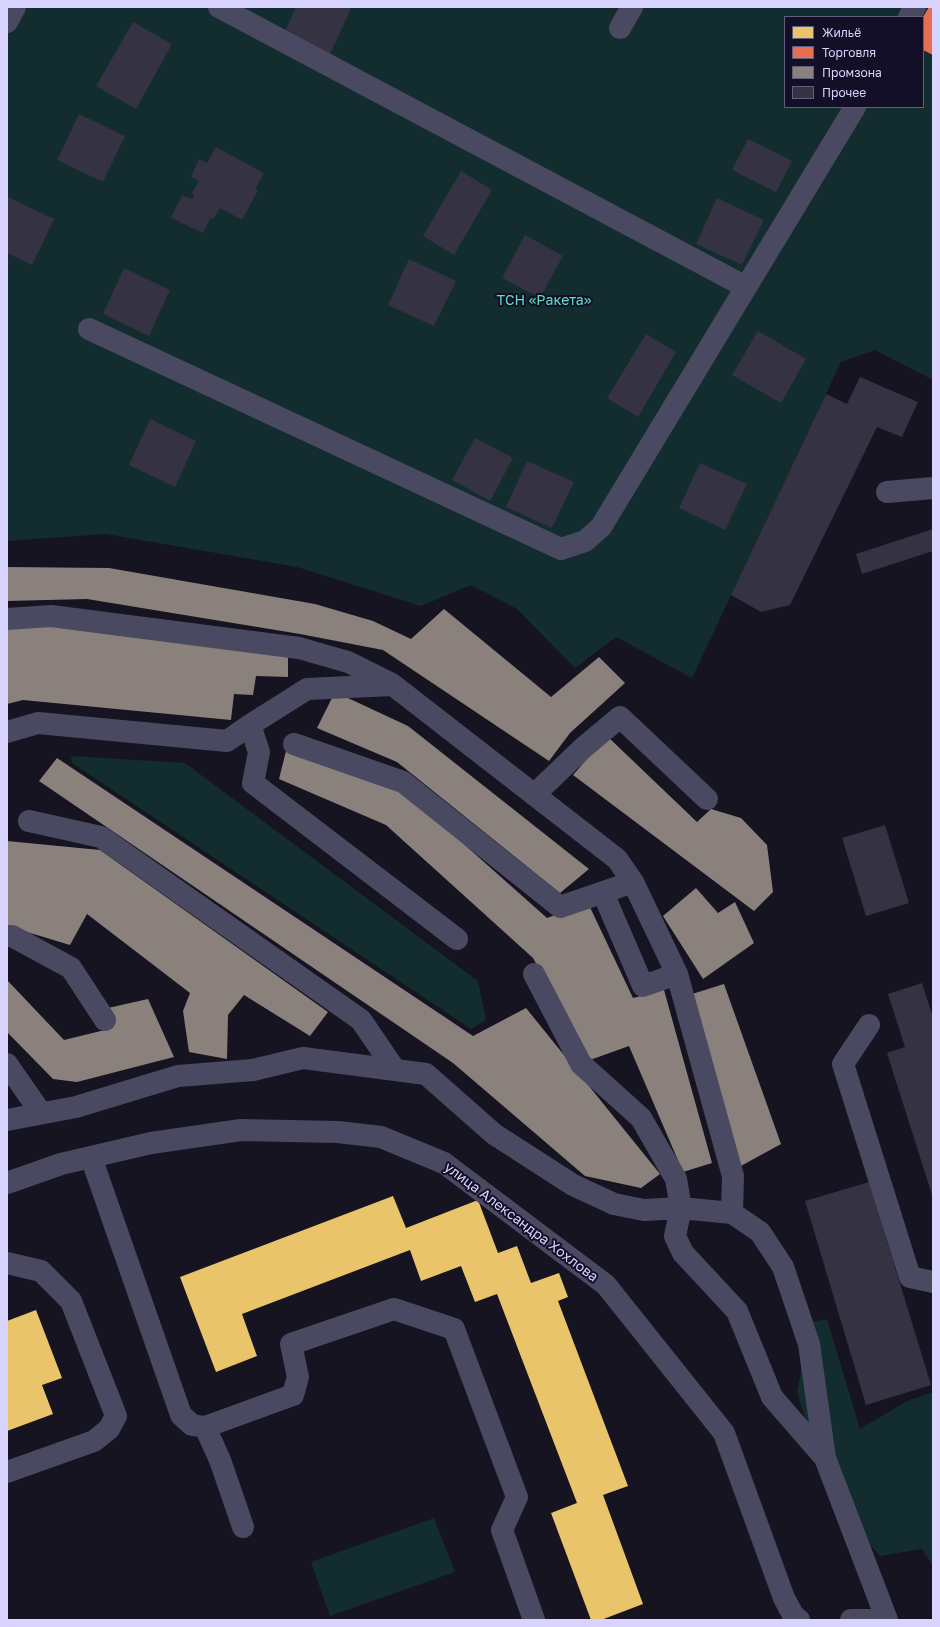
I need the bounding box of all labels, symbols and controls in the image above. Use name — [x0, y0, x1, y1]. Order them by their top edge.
legend — [784, 16, 924, 108]
text: Жильё — [822, 25, 861, 40]
text: Торговля — [822, 45, 876, 60]
text: Промзона — [822, 65, 882, 80]
text: Прочее — [822, 85, 866, 100]
park label: ТСН «Ракета» — [497, 293, 591, 309]
street label: улица Александра Хохлова — [441, 1159, 601, 1285]

